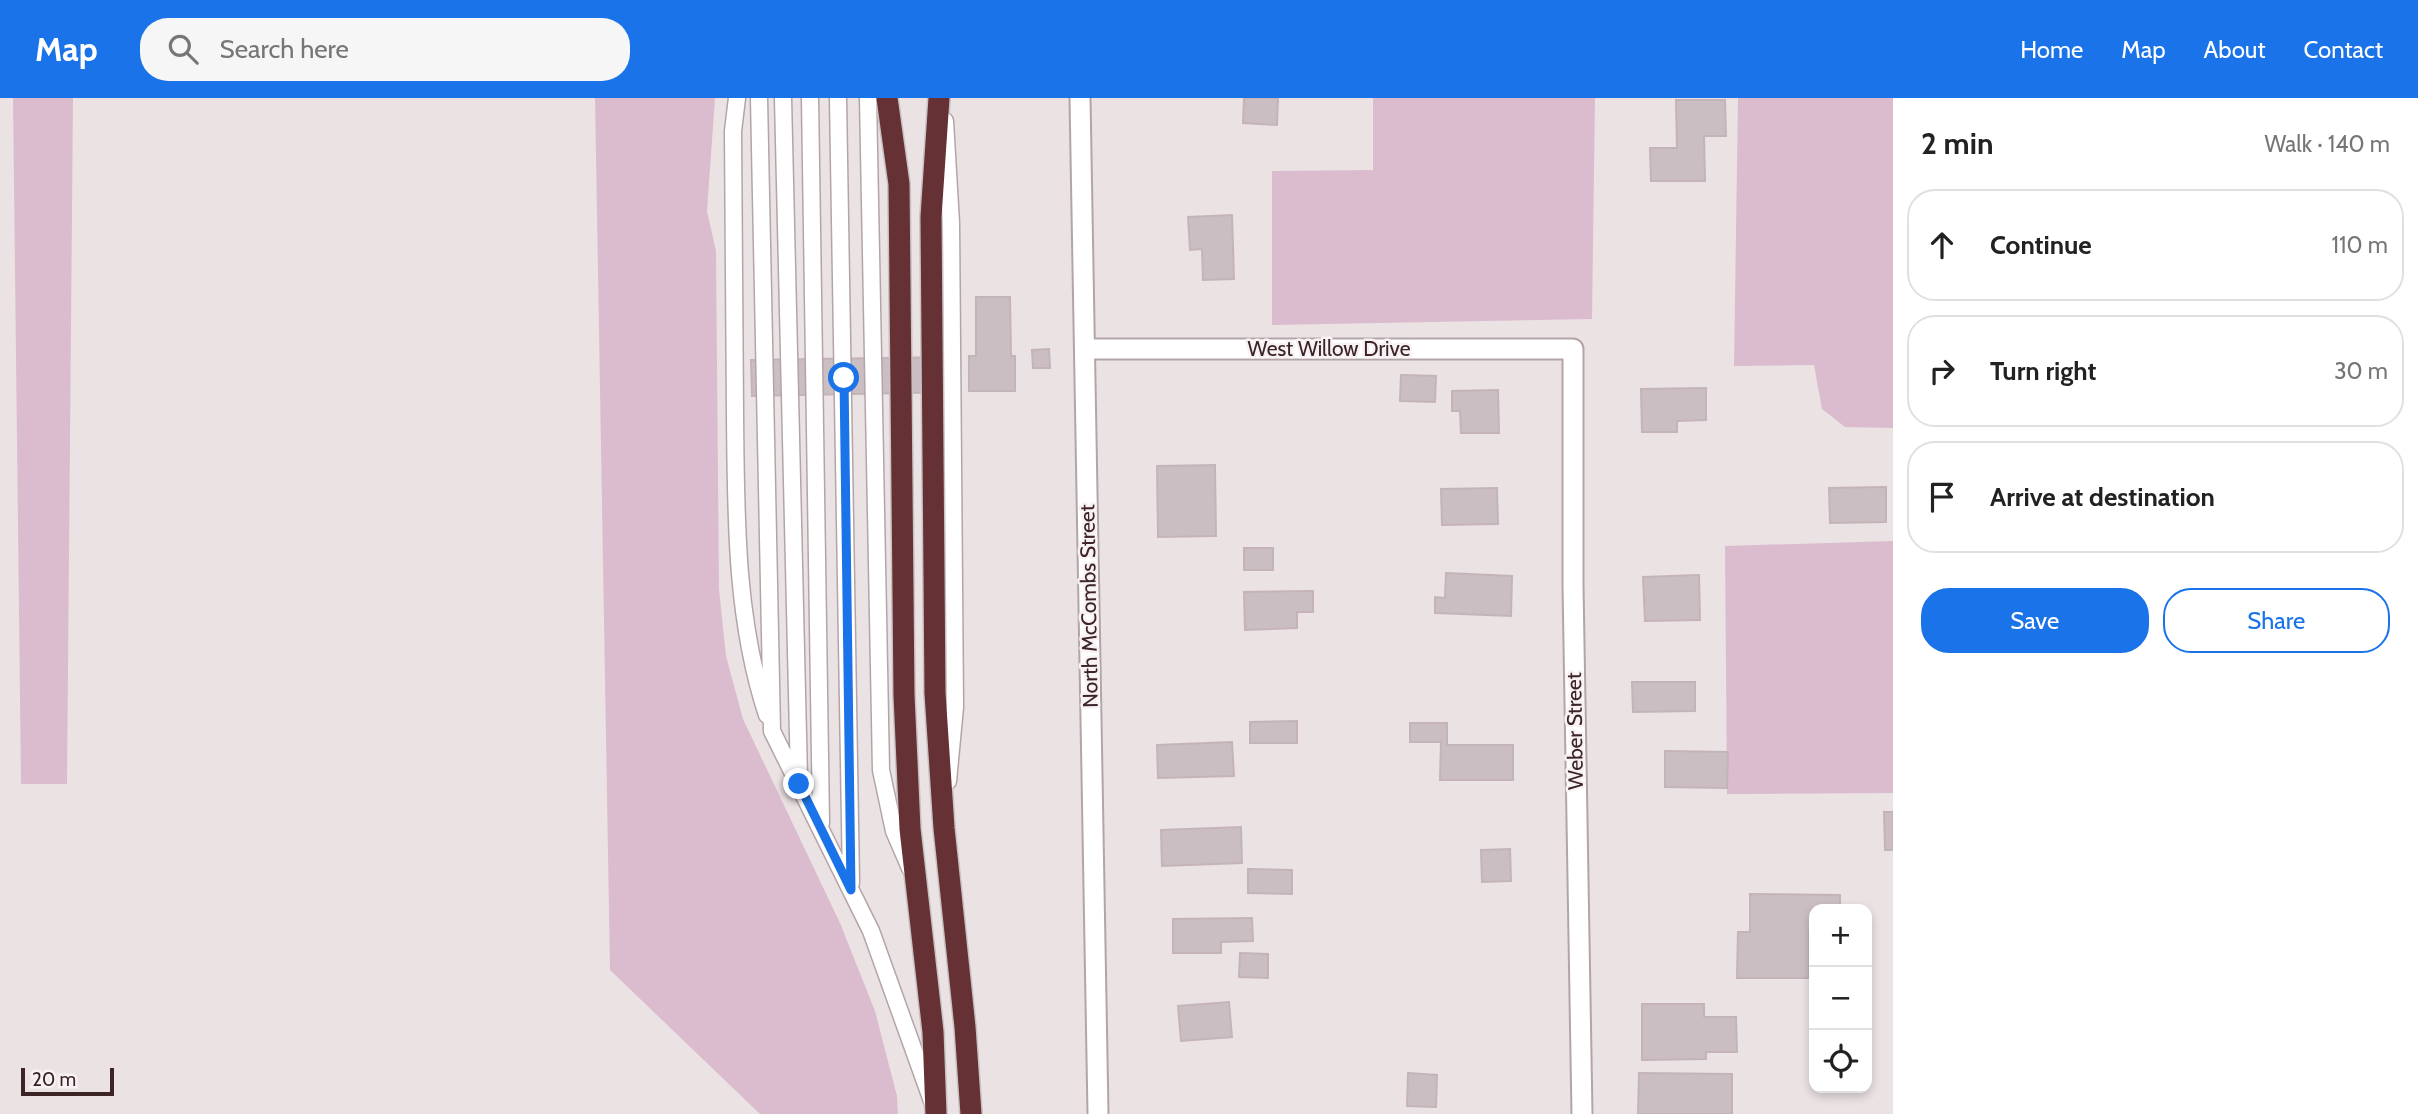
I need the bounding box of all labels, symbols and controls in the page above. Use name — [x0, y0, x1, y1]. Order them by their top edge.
search box — [140, 18, 630, 81]
text: Map — [35, 29, 98, 69]
icon: search — [164, 30, 202, 68]
text: Search here — [220, 33, 349, 65]
text: Home — [2020, 35, 2083, 64]
text: Map — [2121, 35, 2166, 64]
text: About — [2204, 35, 2266, 64]
text: Contact — [2304, 35, 2383, 64]
text: 2 min — [1921, 125, 1993, 162]
text: Walk · 140 m — [2264, 130, 2390, 158]
icon: ahead — [1923, 226, 1961, 264]
text: Continue — [1990, 229, 2092, 261]
text: 110 m — [2332, 231, 2388, 259]
street label: West Willow Drive — [1248, 336, 1411, 361]
icon: right — [1923, 352, 1961, 390]
text: Turn right — [1990, 355, 2096, 387]
text: 30 m — [2334, 357, 2388, 385]
route start — [828, 362, 859, 393]
icon: arrive — [1923, 478, 1961, 516]
text: Arrive at destination — [1990, 481, 2215, 513]
street label: North McCombs Street — [1074, 504, 1103, 708]
button: Save — [1921, 588, 2149, 653]
button: Share — [2163, 588, 2390, 653]
street label: Weber Street — [1561, 672, 1588, 790]
route end — [783, 768, 814, 799]
map controls — [1809, 904, 1872, 1093]
button: + — [1809, 904, 1872, 967]
button: − — [1809, 967, 1872, 1030]
button: locate — [1809, 1030, 1872, 1093]
scale bar — [21, 1065, 114, 1097]
text: 20 m — [32, 1068, 76, 1091]

